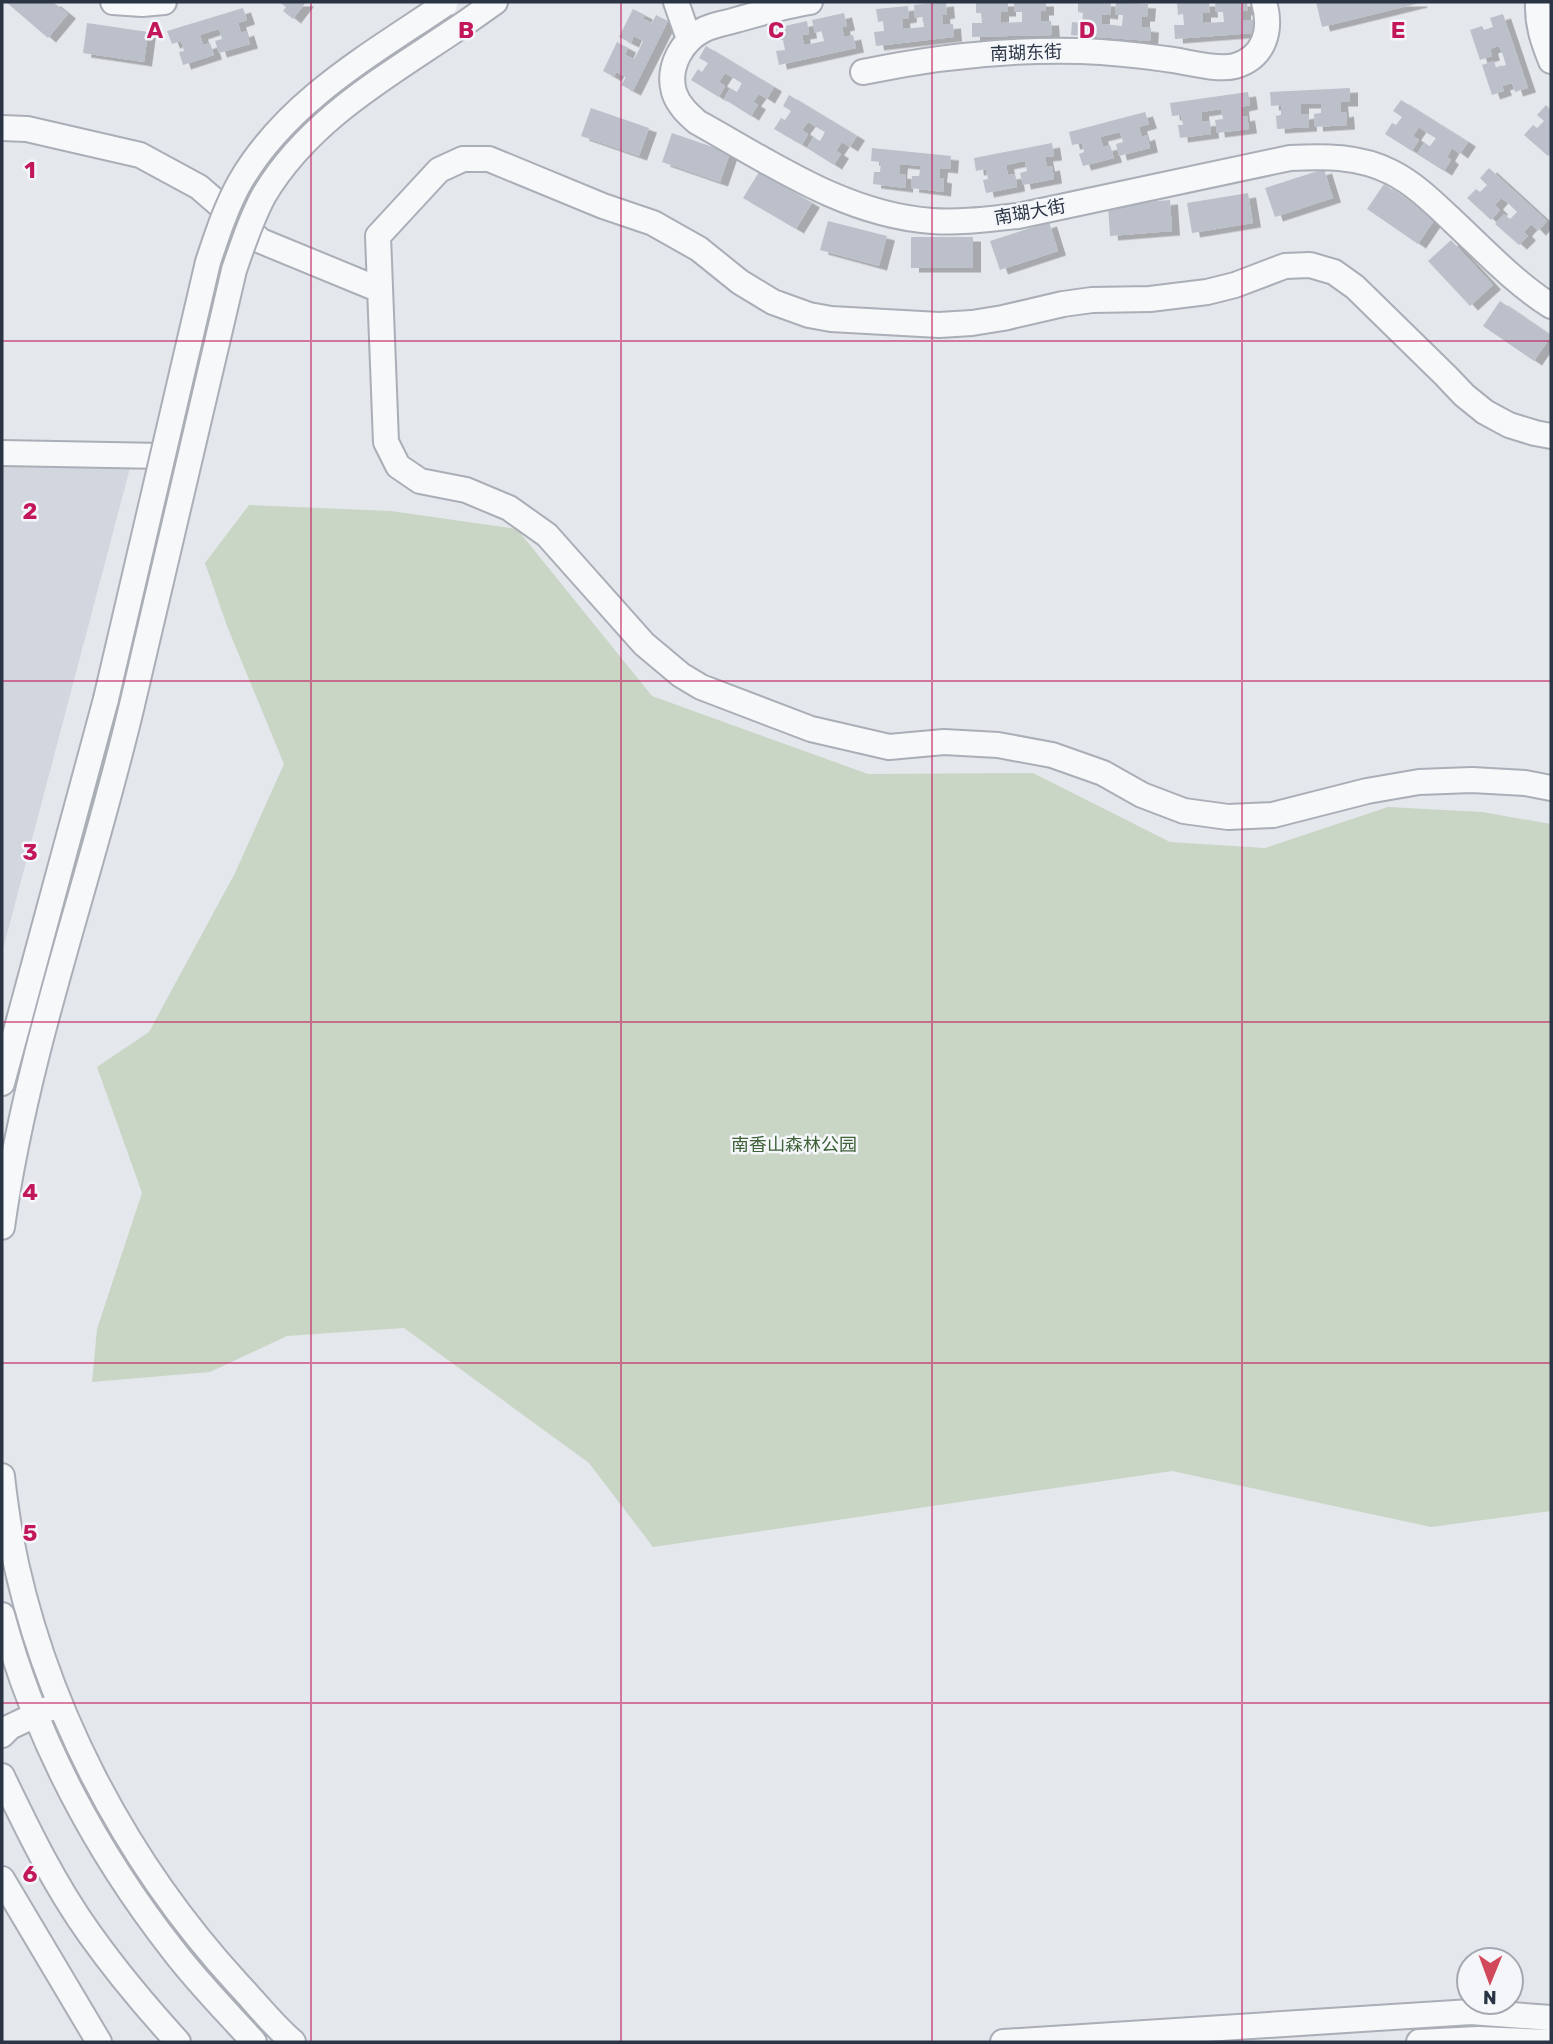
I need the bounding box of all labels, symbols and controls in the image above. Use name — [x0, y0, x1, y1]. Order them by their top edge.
text: A — [147, 16, 164, 44]
text: B — [458, 16, 474, 44]
text: C — [768, 16, 784, 44]
text: D — [1079, 16, 1095, 44]
text: E — [1391, 16, 1405, 44]
street label: 南瑚东街 — [990, 41, 1062, 65]
text: 1 — [24, 156, 36, 184]
street label: 南瑚大街 — [993, 195, 1067, 229]
text: 2 — [23, 497, 37, 525]
text: 3 — [22, 838, 38, 866]
park label: 南香山森林公园 — [731, 1134, 857, 1156]
text: 4 — [22, 1178, 38, 1206]
text: 5 — [23, 1519, 38, 1547]
text: 6 — [23, 1860, 38, 1888]
north arrow — [1455, 1946, 1525, 2016]
text: N — [1483, 1986, 1497, 2009]

